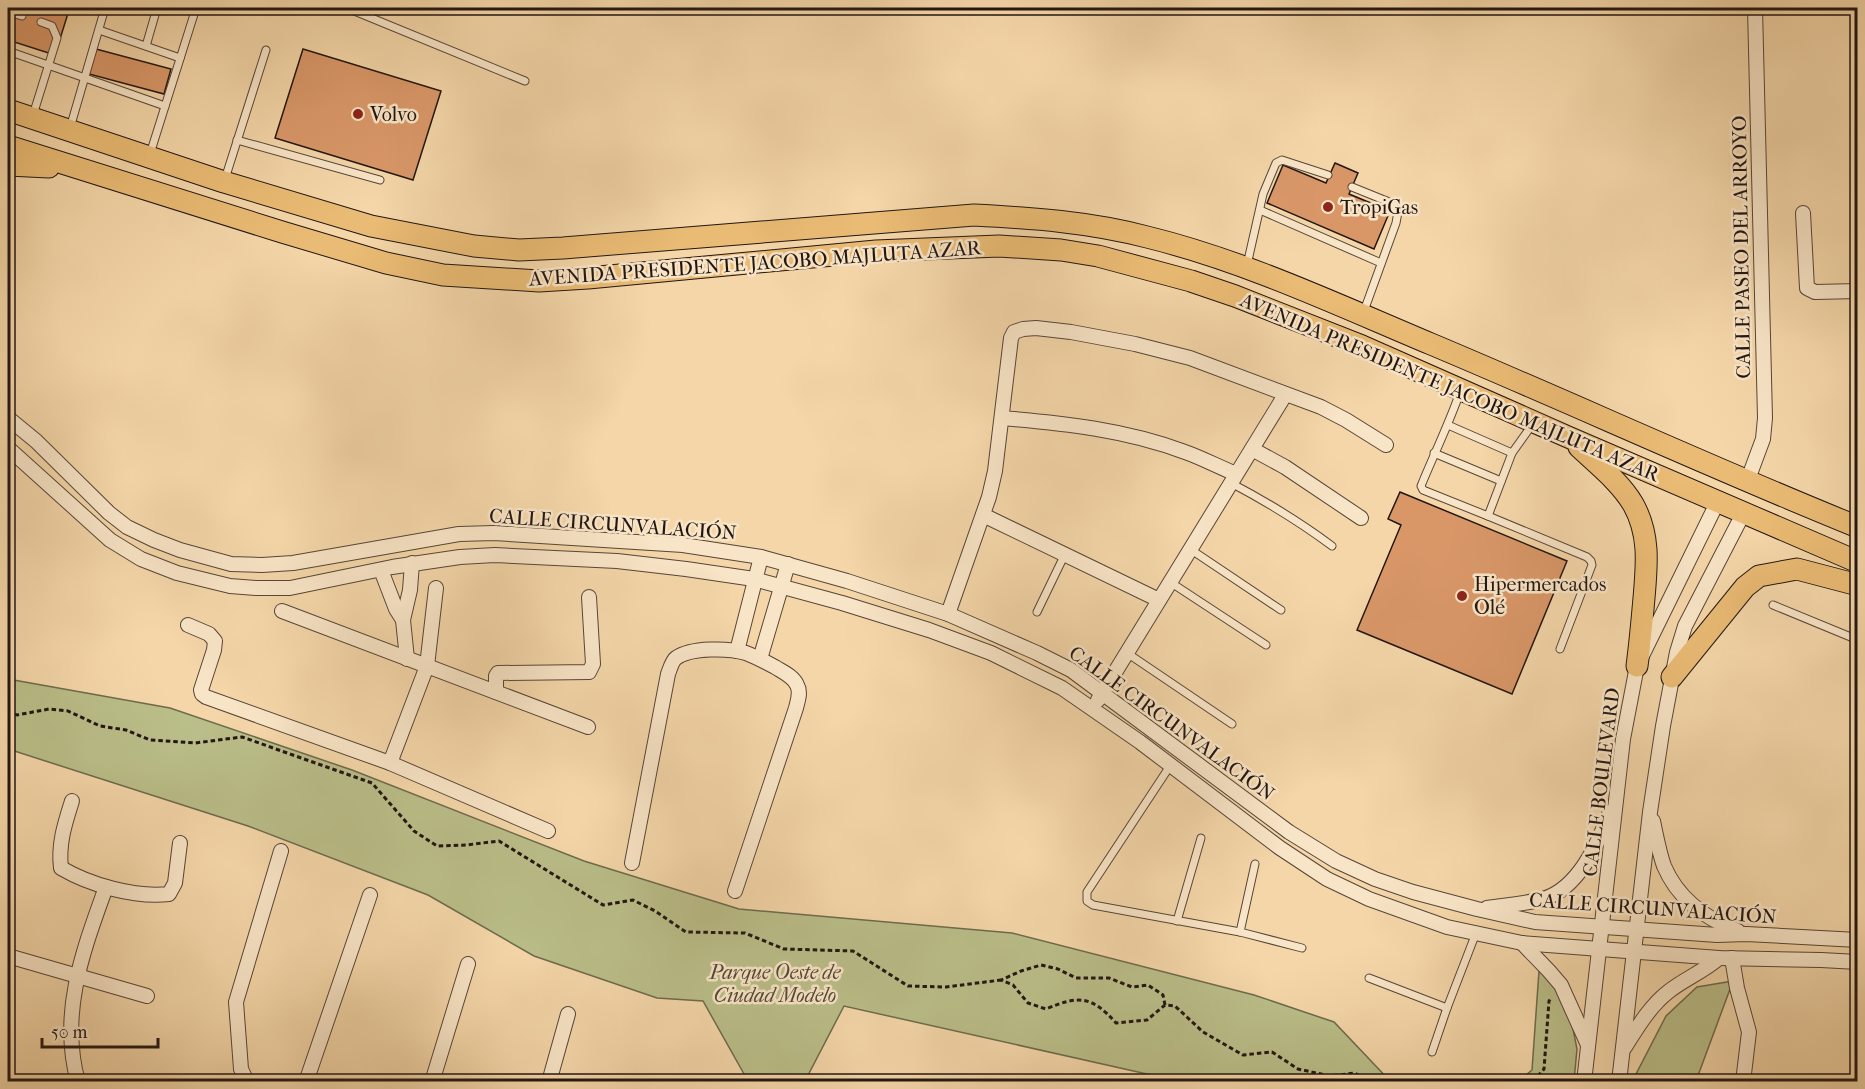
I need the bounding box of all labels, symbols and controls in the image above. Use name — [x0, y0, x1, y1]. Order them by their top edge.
place label: Volvo — [369, 103, 417, 126]
marker: Volvo — [351, 107, 365, 121]
street label: CALLE PASEO DEL ARROYO — [1728, 115, 1755, 379]
place label: TropiGas — [1340, 196, 1418, 219]
marker: TropiGas — [1321, 200, 1335, 214]
street label: AVENIDA PRESIDENTE JACOBO MAJLUTA AZAR — [527, 236, 983, 291]
street label: AVENIDA PRESIDENTE JACOBO MAJLUTA AZAR — [1236, 288, 1664, 487]
street label: CALLE CIRCUNVALACIÓN — [488, 502, 738, 545]
place label: Hipermercados Olé — [1474, 573, 1606, 619]
marker: Hipermercados Olé — [1455, 589, 1469, 603]
street label: CALLE CIRCUNVALACIÓN — [1065, 640, 1280, 806]
street label: CALLE BOULEVARD — [1579, 686, 1624, 878]
street label: CALLE CIRCUNVALACIÓN — [1528, 886, 1778, 929]
park label: Parque Oeste de Ciudad Modelo — [708, 961, 841, 1007]
scale bar — [42, 1011, 158, 1049]
text: 50 m — [51, 1022, 88, 1043]

